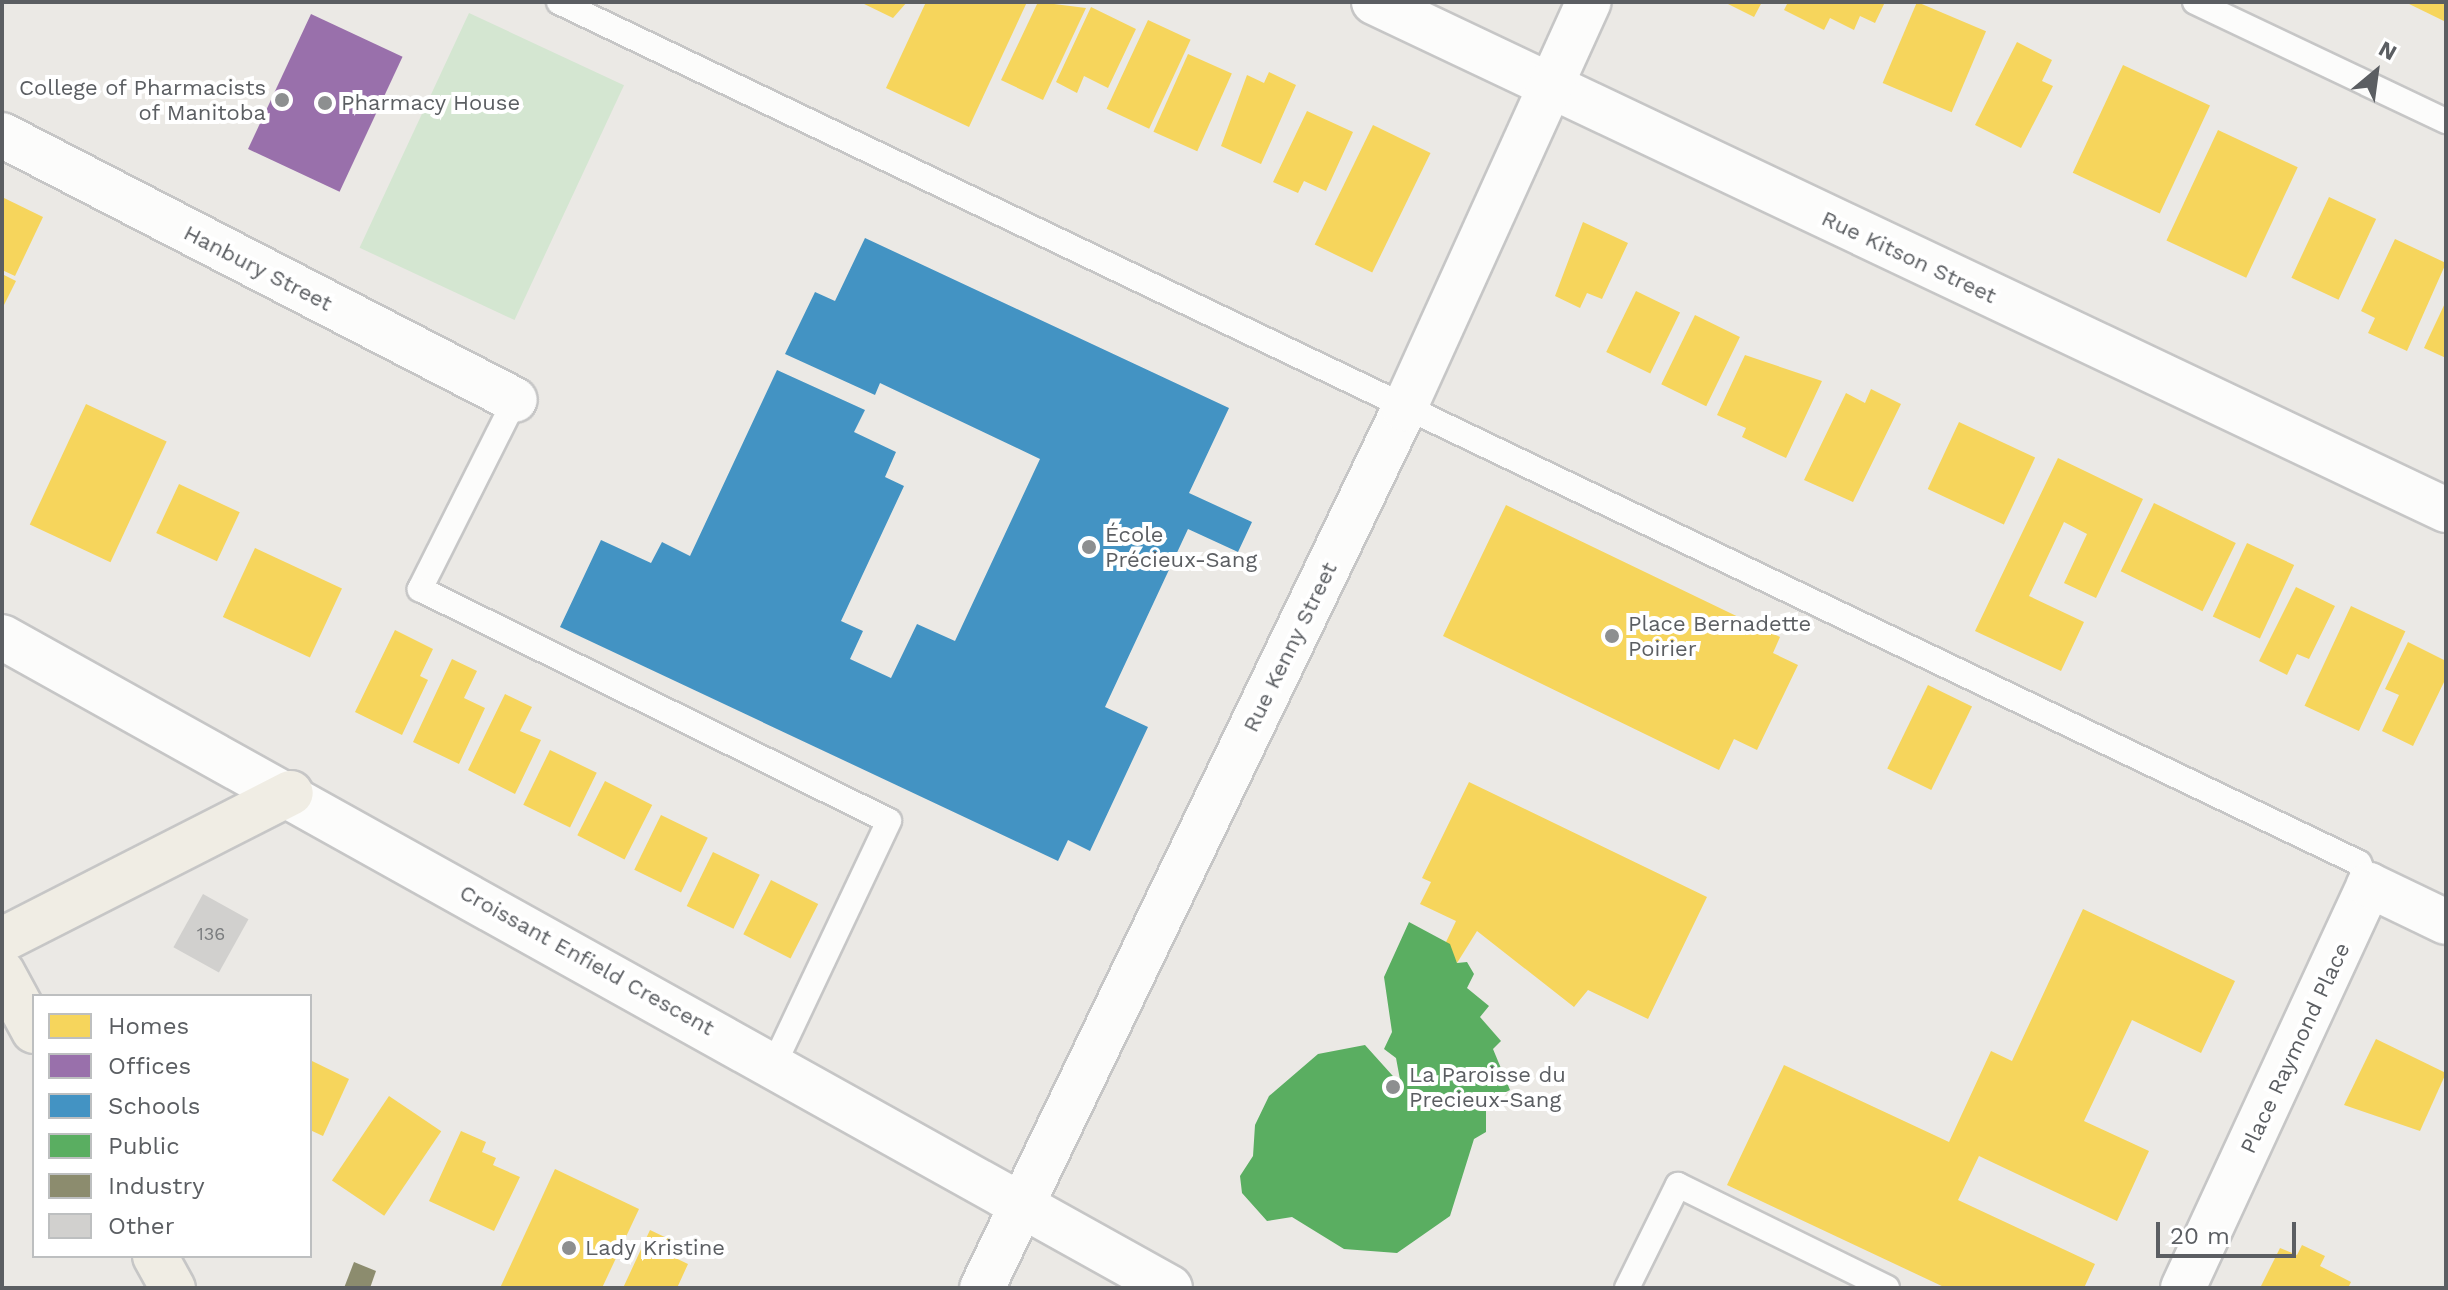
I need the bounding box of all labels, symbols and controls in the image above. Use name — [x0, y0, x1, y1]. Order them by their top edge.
north arrow — [2336, 32, 2416, 112]
text: N — [2375, 36, 2401, 65]
place label: College of Pharmacists of Manitoba — [18, 74, 266, 126]
place label: Pharmacy House — [341, 90, 521, 116]
marker: College of Pharmacists of Manitoba — [273, 91, 291, 109]
marker: Pharmacy House — [316, 94, 334, 112]
street label: Rue Kitson Street — [1817, 205, 2001, 309]
street label: Hanbury Street — [179, 219, 337, 317]
place label: École Précieux-Sang — [1105, 521, 1257, 572]
marker: École Précieux-Sang — [1080, 538, 1098, 556]
street label: Rue Kenny Street — [1237, 557, 1343, 737]
place label: Place Bernadette Poirier — [1628, 610, 1811, 662]
marker: Place Bernadette Poirier — [1603, 627, 1621, 645]
street label: Croissant Enfield Crescent — [455, 879, 719, 1041]
house number: 136 — [197, 923, 225, 945]
street label: Place Raymond Place — [2235, 938, 2355, 1158]
legend — [32, 994, 312, 1258]
text: Homes — [108, 1012, 189, 1040]
text: Offices — [108, 1052, 191, 1080]
place label: La Paroisse du Precieux-Sang — [1409, 1061, 1566, 1112]
marker: La Paroisse du Precieux-Sang — [1384, 1078, 1402, 1096]
text: Schools — [108, 1092, 200, 1120]
text: Public — [108, 1132, 180, 1160]
text: Industry — [108, 1172, 205, 1200]
scale bar — [2160, 1206, 2300, 1256]
text: Other — [108, 1212, 175, 1240]
text: 20 m — [2170, 1222, 2230, 1250]
place label: Lady Kristine — [585, 1235, 725, 1261]
marker: Lady Kristine — [560, 1239, 578, 1257]

